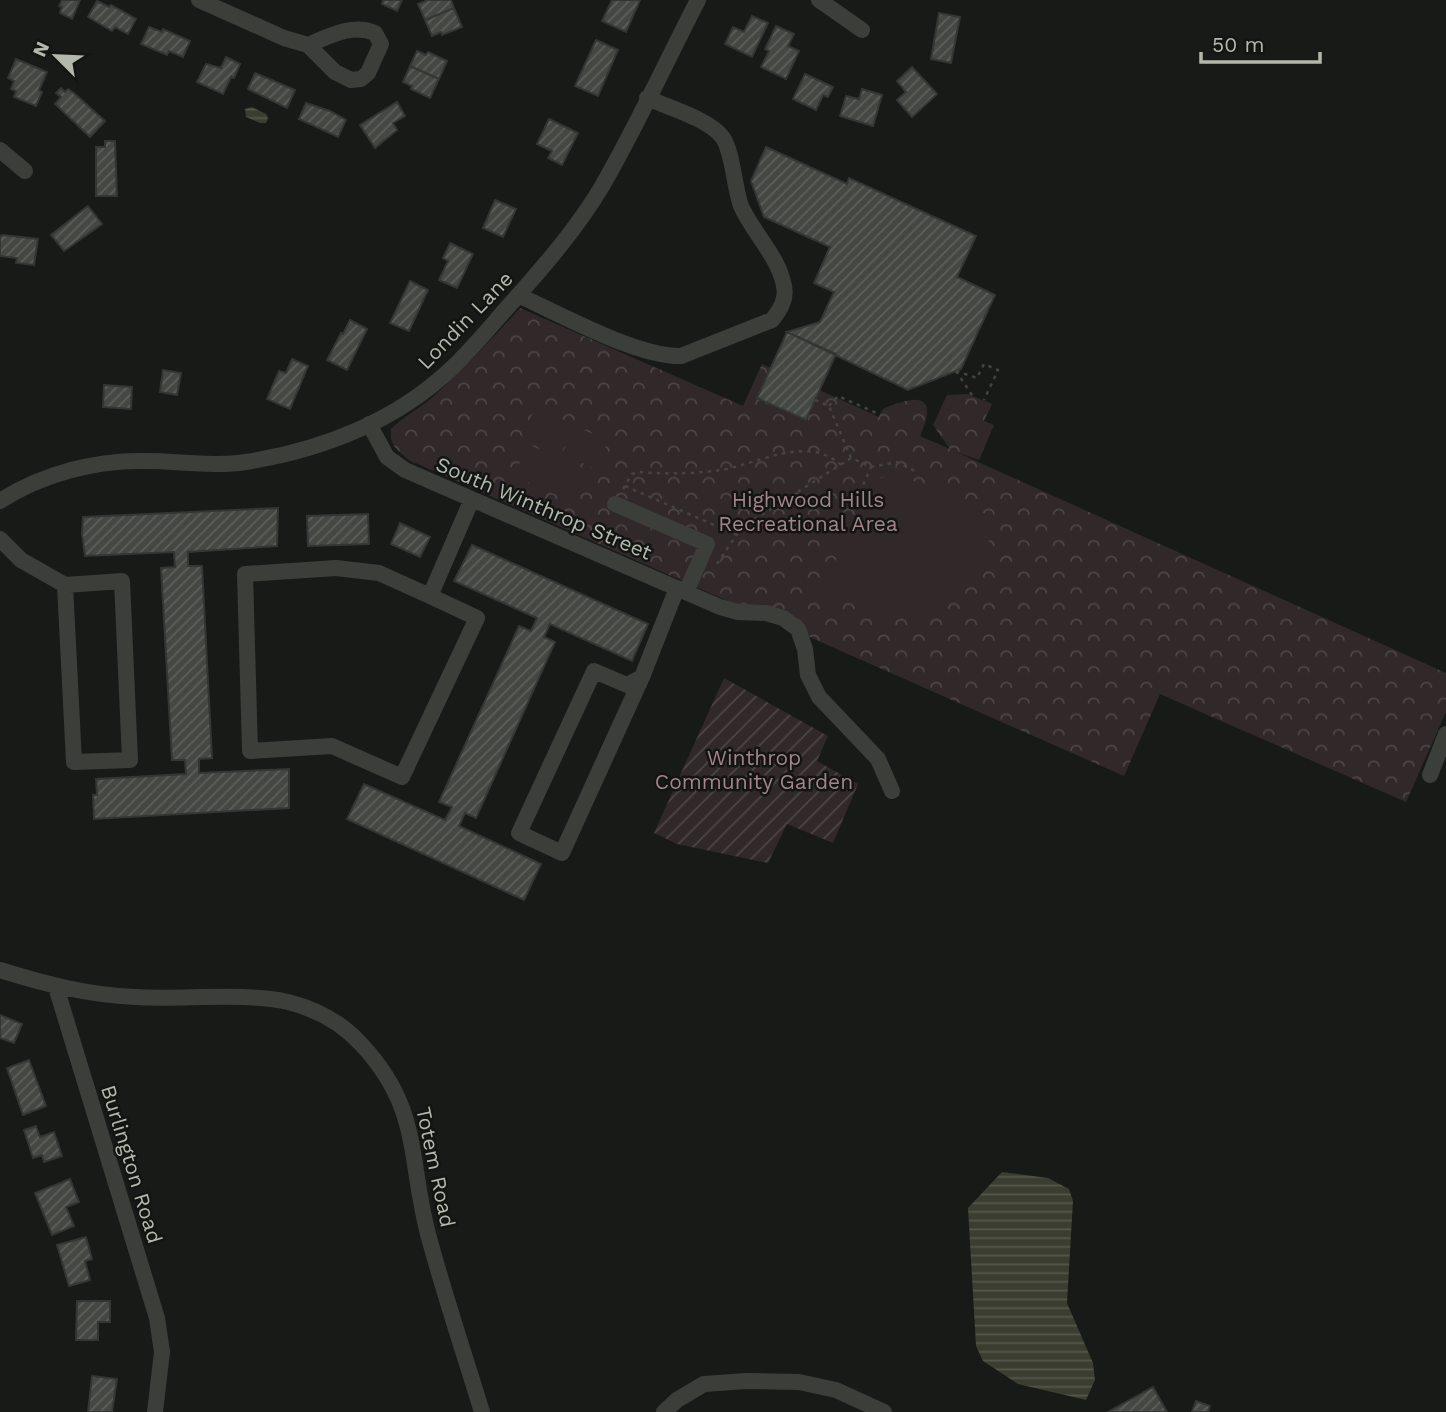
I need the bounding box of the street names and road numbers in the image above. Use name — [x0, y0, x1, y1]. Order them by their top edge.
street label: Londin Lane — [412, 266, 518, 374]
street label: South Winthrop Street — [432, 451, 656, 565]
street label: Burlington Road — [96, 1082, 168, 1246]
street label: Totem Road — [411, 1105, 461, 1229]

